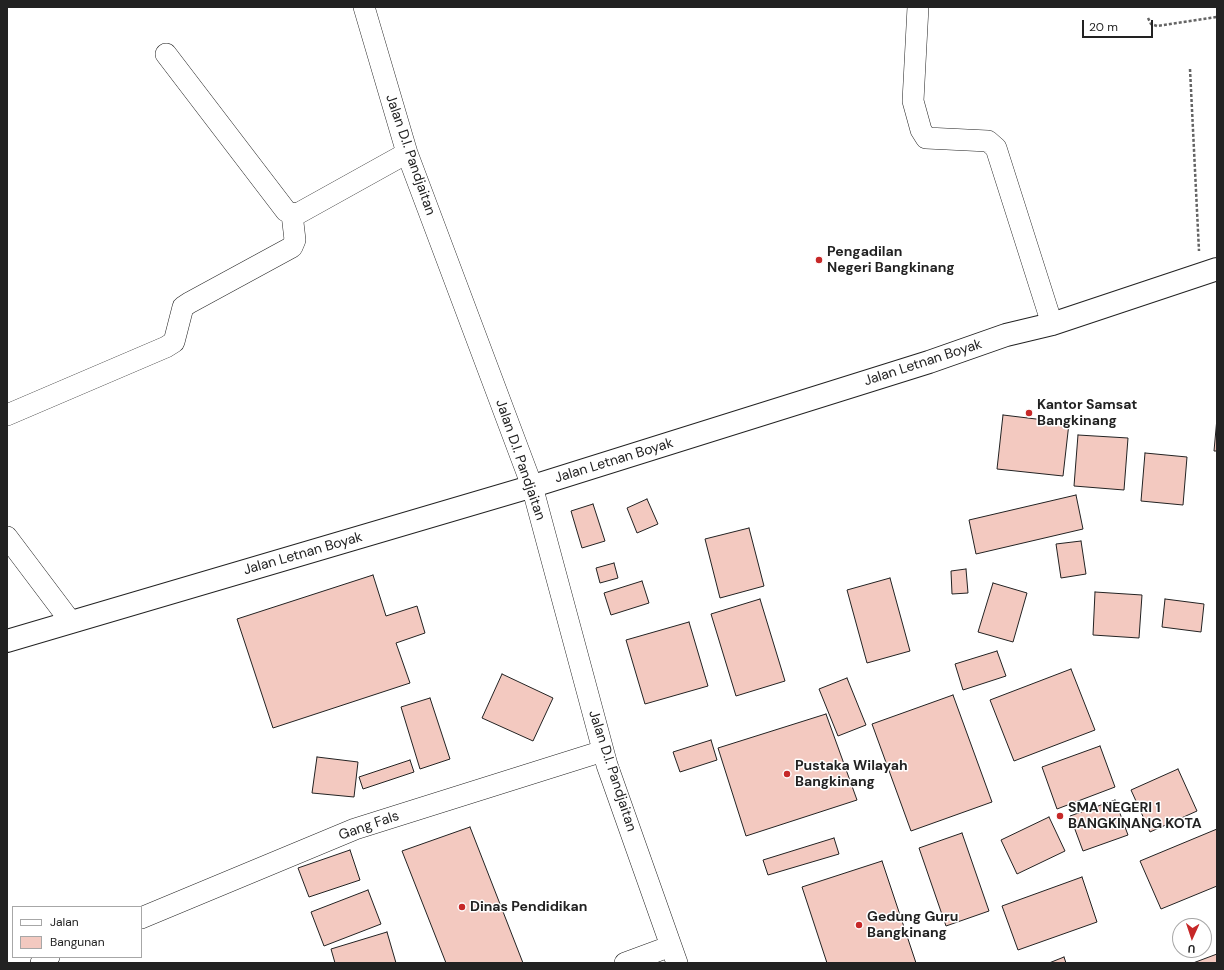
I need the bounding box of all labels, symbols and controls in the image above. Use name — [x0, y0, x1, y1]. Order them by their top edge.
scale bar — [1084, 12, 1155, 38]
text: 20 m — [1089, 19, 1118, 35]
street label: Jalan D.I. Pandjaitan — [381, 92, 439, 218]
place label: Pengadilan Negeri Bangkinang — [827, 244, 955, 276]
marker: Pengadilan Negeri Bangkinang — [814, 255, 824, 265]
street label: Jalan Letnan Boyak — [862, 336, 984, 390]
street label: Jalan D.I. Pandjaitan — [491, 397, 549, 523]
place label: Kantor Samsat Bangkinang — [1037, 397, 1137, 430]
marker: Kantor Samsat Bangkinang — [1024, 408, 1034, 418]
street label: Jalan Letnan Boyak — [553, 435, 675, 487]
street label: Jalan Letnan Boyak — [242, 529, 364, 579]
street label: Jalan D.I. Pandjaitan — [584, 708, 640, 834]
place label: Pustaka Wilayah Bangkinang — [795, 758, 908, 790]
marker: Pustaka Wilayah Bangkinang — [782, 769, 792, 779]
place label: SMA NEGERI 1 BANGKINANG KOTA — [1068, 800, 1202, 832]
street label: Gang Fals — [337, 808, 401, 844]
marker: SMA NEGERI 1 BANGKINANG KOTA — [1055, 811, 1065, 821]
place label: Dinas Pendidikan — [470, 899, 587, 915]
marker: Dinas Pendidikan — [457, 902, 467, 912]
legend — [12, 906, 142, 958]
place label: Gedung Guru Bangkinang — [867, 909, 958, 942]
text: Jalan — [50, 914, 79, 930]
north arrow — [1172, 918, 1212, 958]
marker: Gedung Guru Bangkinang — [854, 920, 864, 930]
text: Bangunan — [50, 934, 105, 950]
text: U — [1187, 942, 1196, 956]

